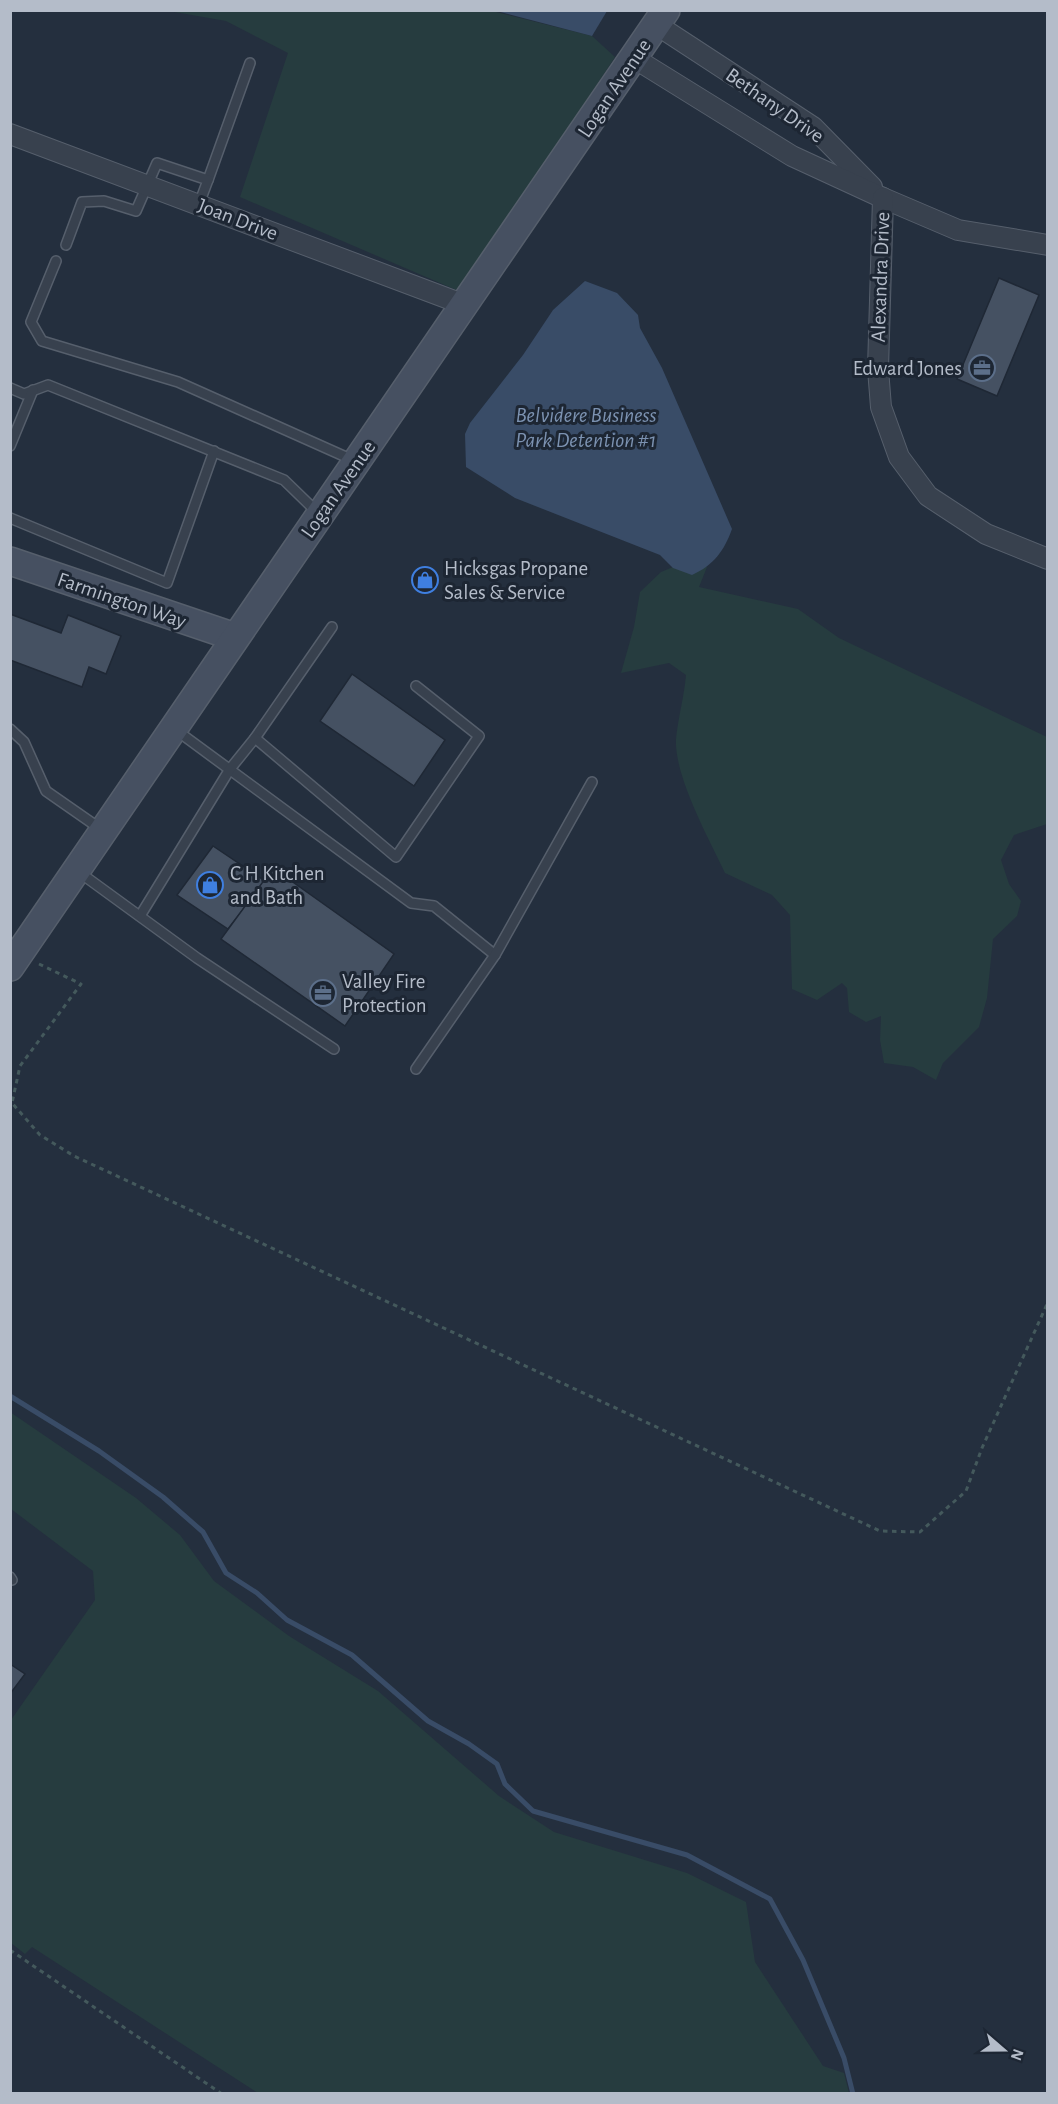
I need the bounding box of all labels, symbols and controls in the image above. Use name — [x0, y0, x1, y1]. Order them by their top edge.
street label: Logan Avenue — [574, 35, 655, 141]
street label: Bethany Drive — [722, 64, 828, 147]
street label: Joan Drive — [195, 195, 281, 244]
street label: Alexandra Drive — [868, 212, 893, 343]
office icon: Edward Jones — [967, 353, 997, 383]
place label: Edward Jones — [853, 358, 962, 379]
water label: Belvidere Business Park Detention #1 — [515, 404, 657, 451]
street label: Logan Avenue — [297, 437, 380, 542]
place label: Hicksgas Propane Sales & Service — [444, 558, 588, 603]
shop icon: Hicksgas Propane Sales & Service — [410, 565, 440, 595]
street label: Farmington Way — [55, 569, 189, 632]
place label: C H Kitchen and Bath — [230, 863, 325, 908]
shop icon: C H Kitchen and Bath — [195, 870, 225, 900]
place label: Valley Fire Protection — [342, 971, 427, 1016]
office icon: Valley Fire Protection — [308, 978, 338, 1008]
north arrow — [974, 2020, 1034, 2080]
text: N — [1008, 2047, 1027, 2063]

